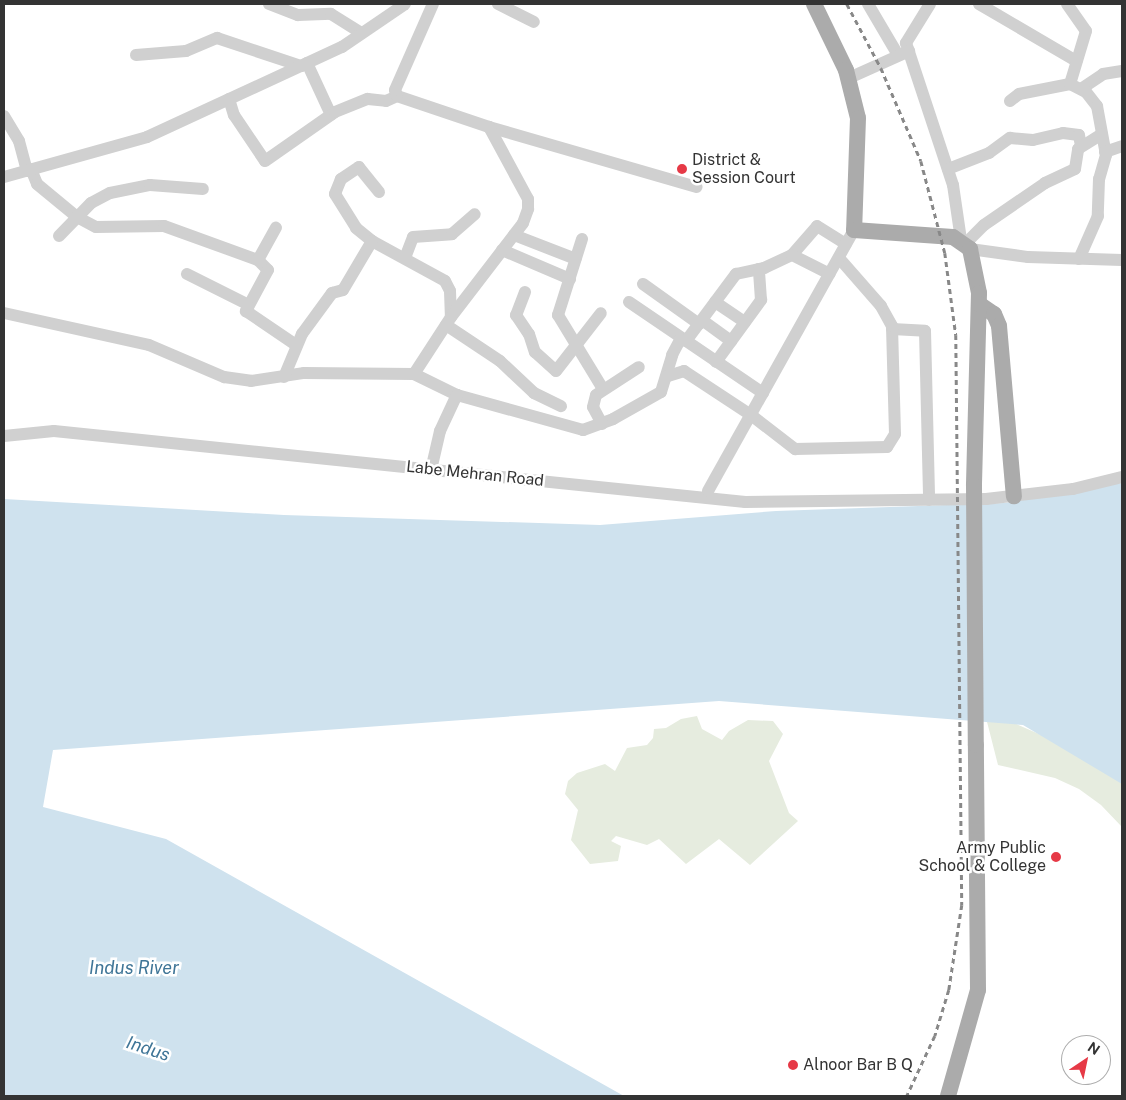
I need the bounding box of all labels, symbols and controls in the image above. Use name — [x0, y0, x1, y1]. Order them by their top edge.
place label: District & Session Court — [692, 150, 796, 188]
marker: District & Session Court — [676, 163, 688, 175]
street label: Labe Mehran Road — [405, 457, 545, 491]
place label: Army Public School & College — [919, 838, 1046, 876]
marker: Army Public School & College — [1050, 851, 1062, 863]
water label: Indus River — [89, 957, 179, 979]
water label: Indus — [124, 1032, 172, 1066]
north arrow — [1061, 1035, 1111, 1085]
text: N — [1085, 1039, 1103, 1058]
place label: Alnoor Bar B Q — [803, 1055, 913, 1075]
marker: Alnoor Bar B Q — [787, 1059, 799, 1071]

